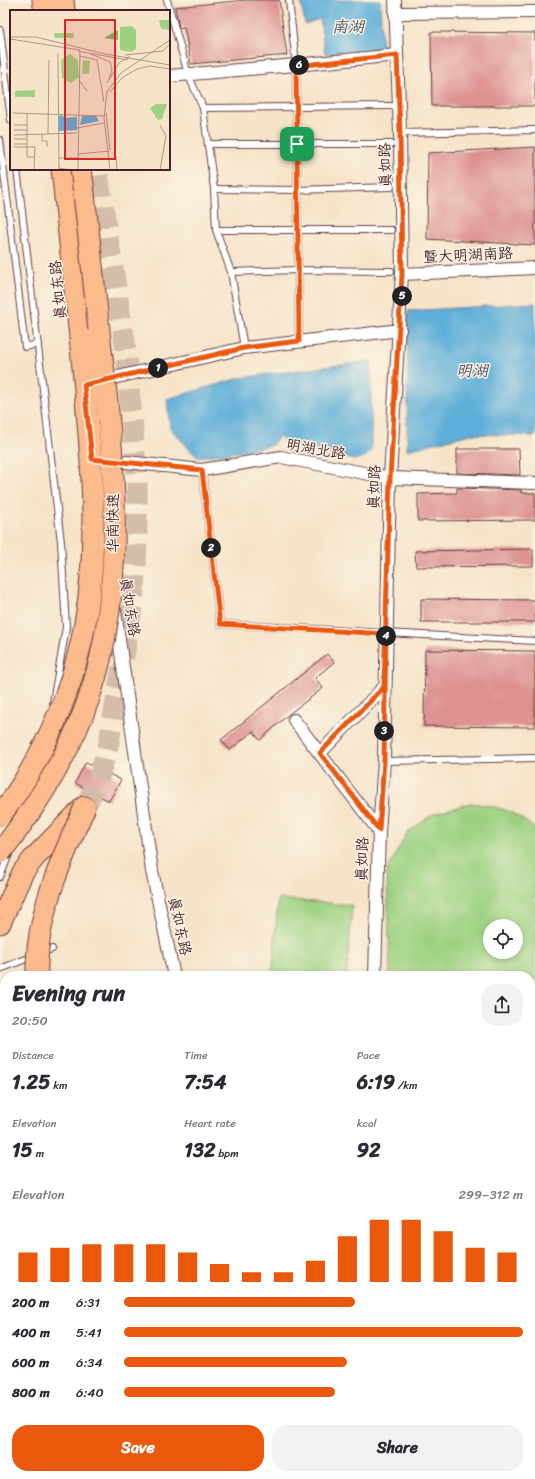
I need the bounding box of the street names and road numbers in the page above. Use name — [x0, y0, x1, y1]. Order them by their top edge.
street label: 真如路 — [372, 142, 398, 188]
street label: 暨大明湖南路 — [422, 240, 514, 270]
street label: 真如东路 — [42, 259, 74, 321]
street label: 明湖北路 — [284, 431, 348, 467]
street label: 真如路 — [360, 464, 388, 510]
street label: 华南快速 — [100, 493, 126, 553]
street label: 真如东路 — [112, 575, 148, 639]
street label: 真如路 — [348, 836, 376, 882]
street label: 真如东路 — [161, 894, 199, 958]

